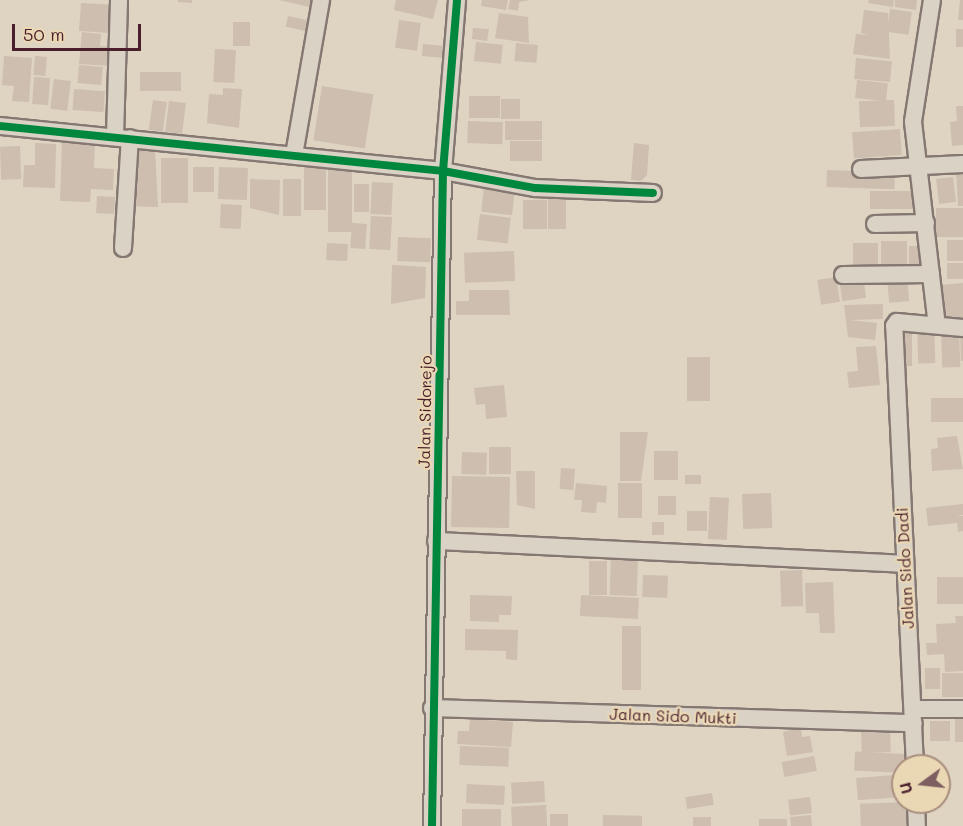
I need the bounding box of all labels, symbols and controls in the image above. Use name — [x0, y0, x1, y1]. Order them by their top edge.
scale bar — [15, 12, 144, 50]
text: 50 m — [23, 22, 65, 46]
street label: Jalan Sidorejo — [414, 355, 436, 469]
street label: Jalan Sido Dadi — [892, 507, 918, 629]
street label: Jalan Sido Mukti — [609, 704, 737, 728]
north arrow — [891, 754, 951, 814]
text: U — [893, 780, 917, 796]

